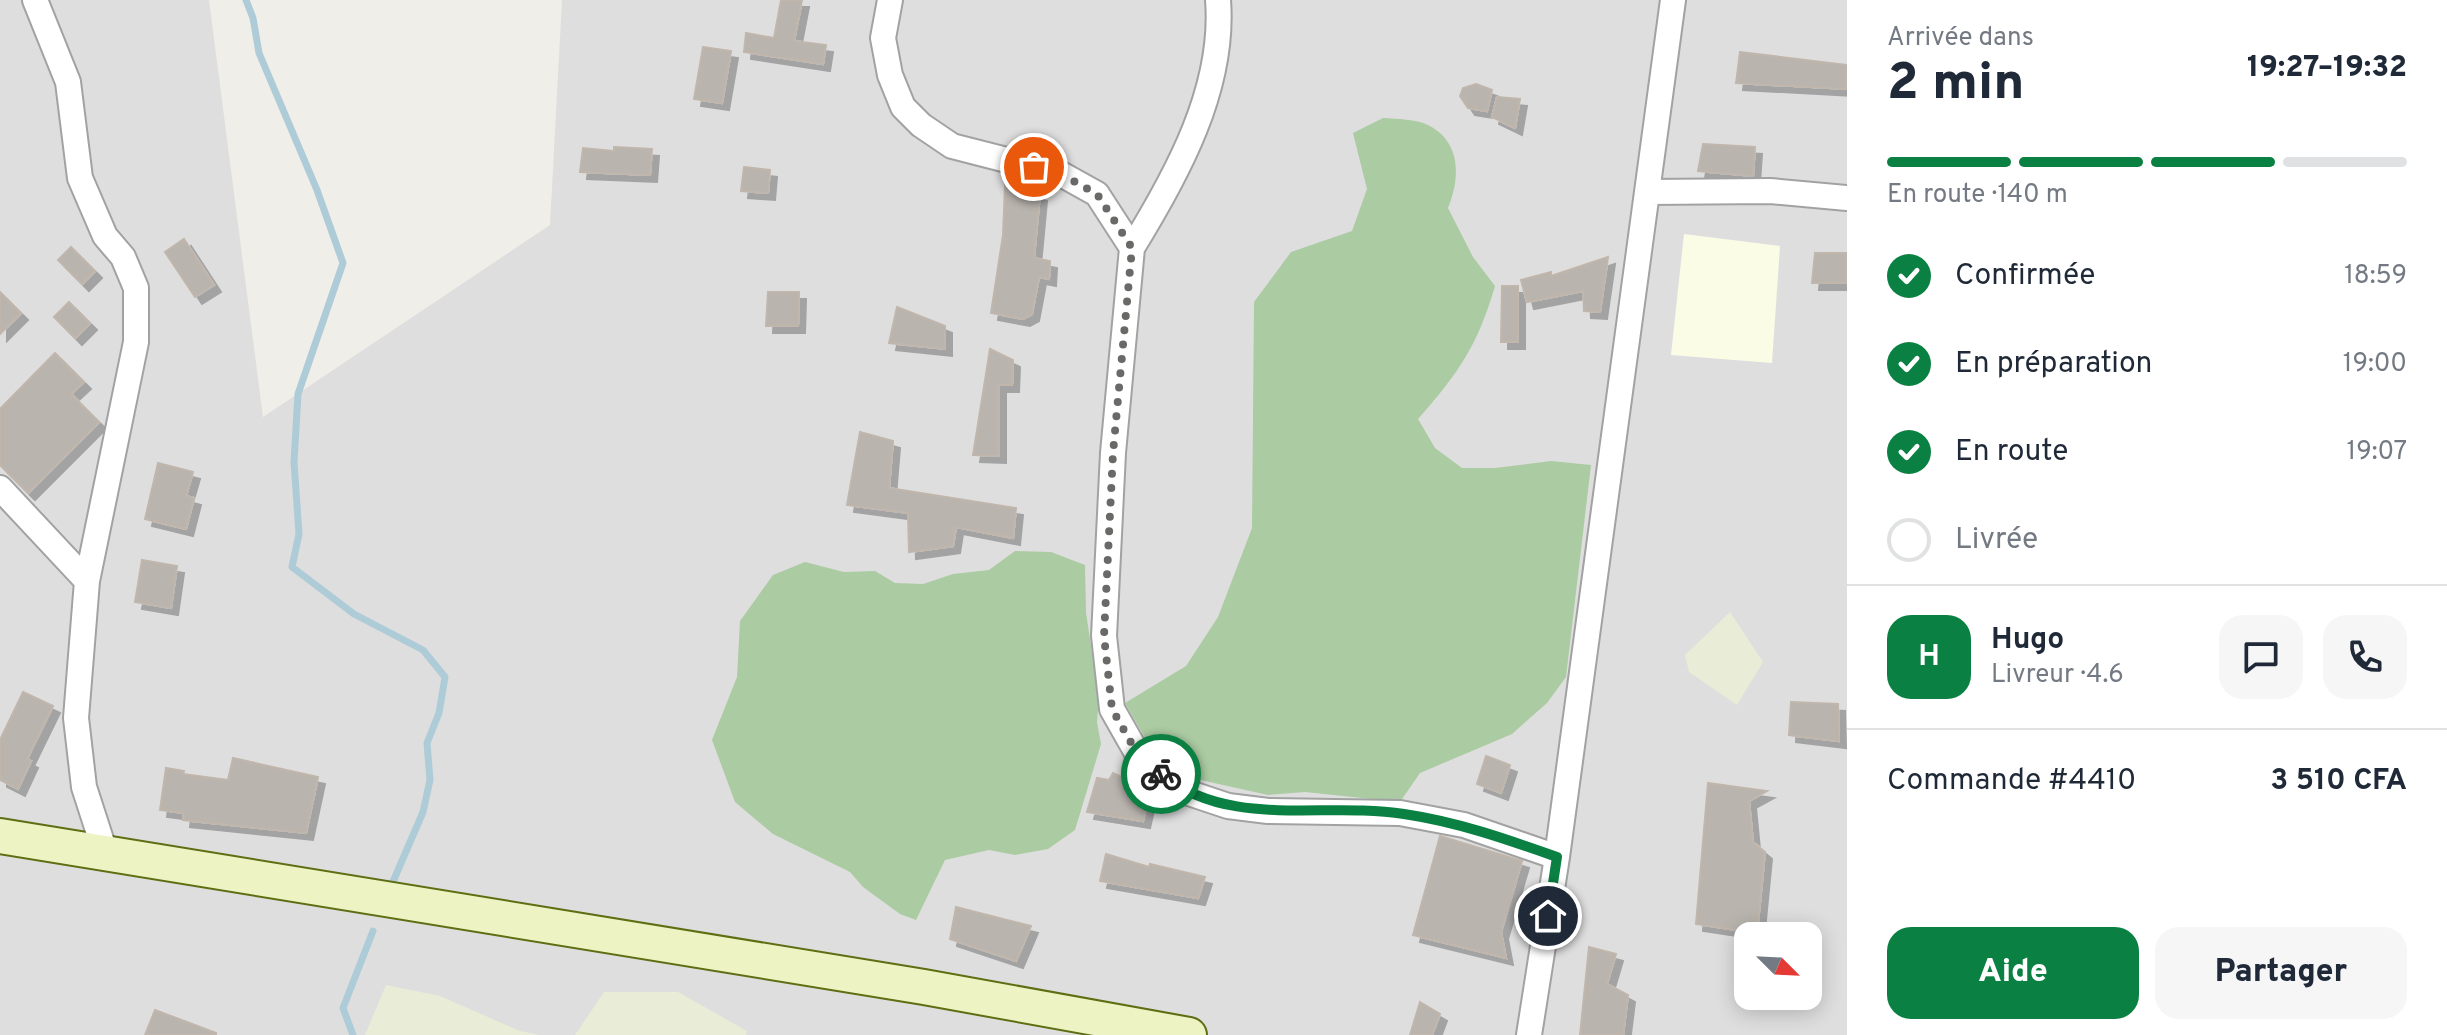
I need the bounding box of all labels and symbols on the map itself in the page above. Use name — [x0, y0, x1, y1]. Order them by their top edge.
pin — [1000, 133, 1068, 201]
courier — [1121, 734, 1201, 814]
pin — [1514, 882, 1582, 950]
north arrow — [1734, 922, 1822, 1010]

